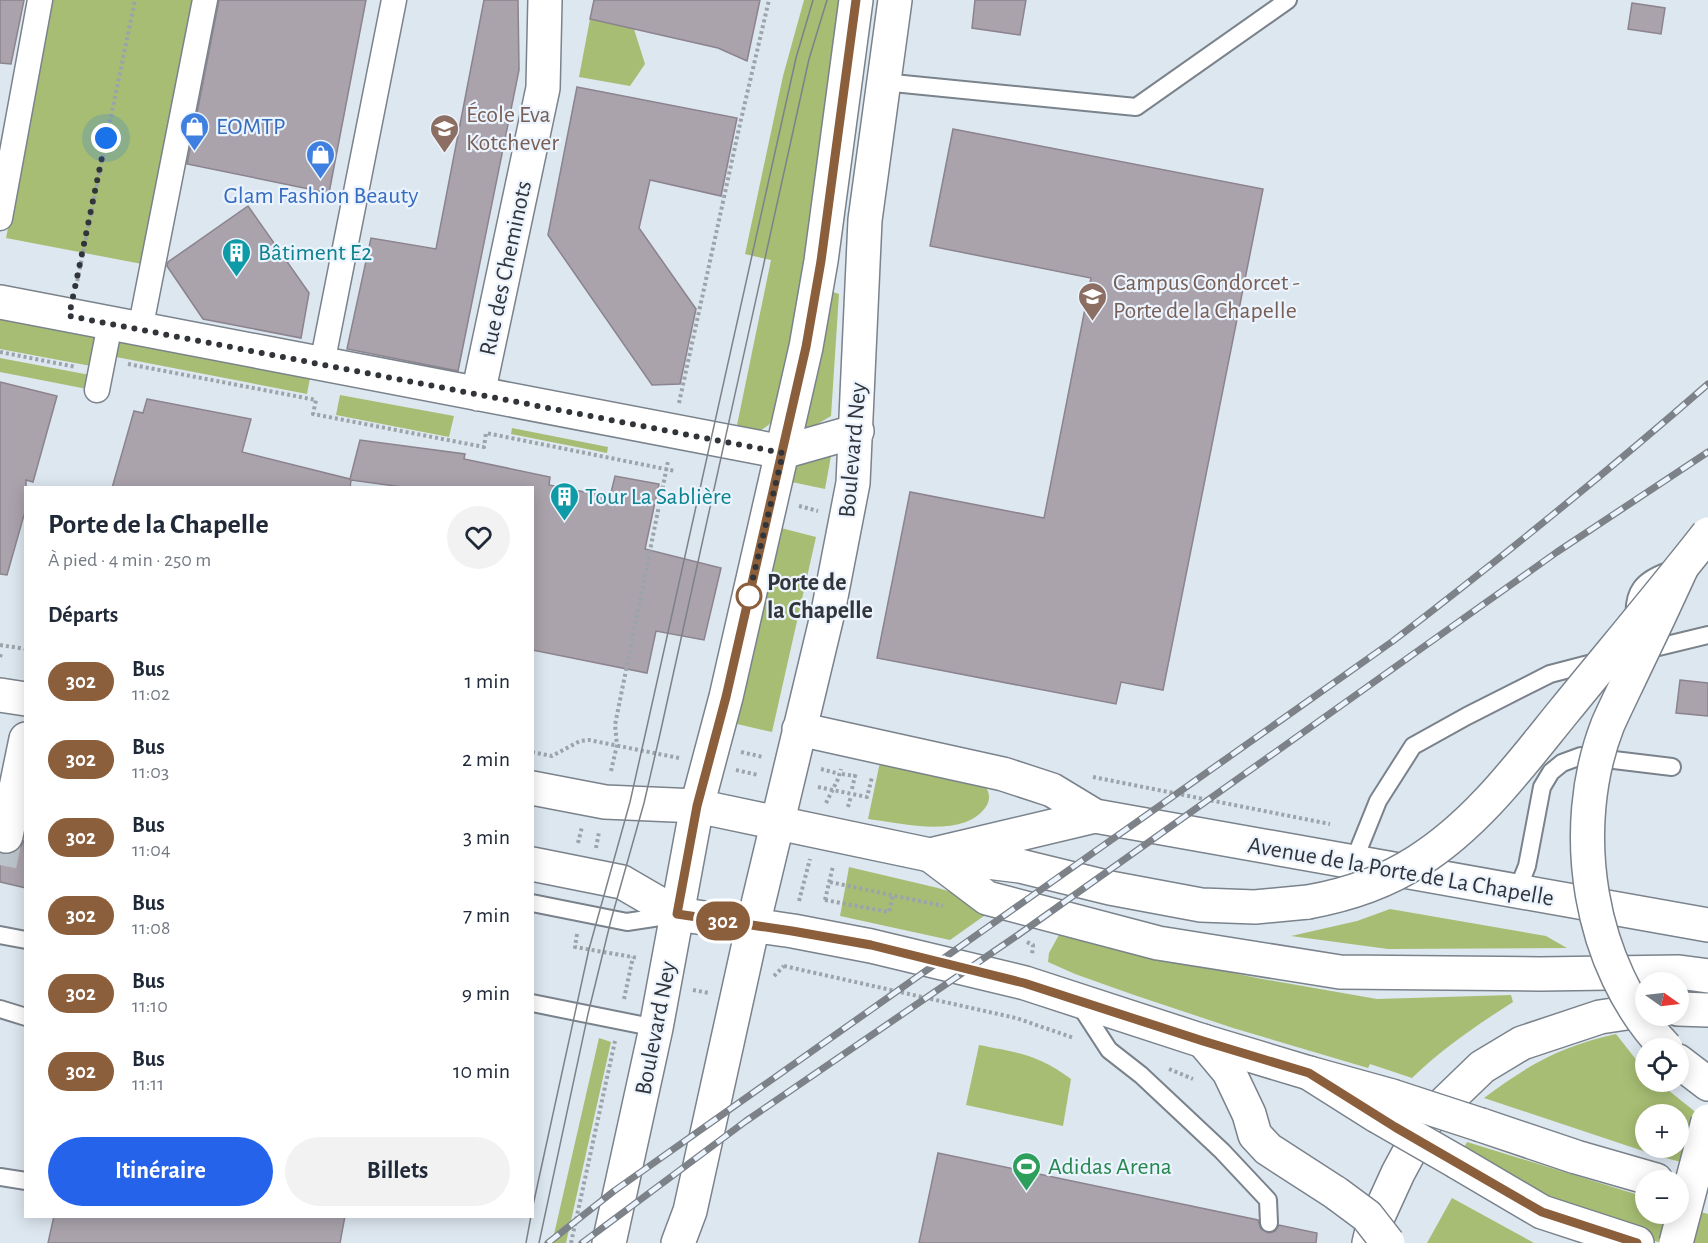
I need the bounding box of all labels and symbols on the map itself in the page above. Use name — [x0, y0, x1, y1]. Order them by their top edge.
place label: École Eva Kotchever — [466, 101, 559, 155]
shop icon: EOMTP — [179, 110, 211, 152]
school or university icon: École Eva Kotchever — [429, 112, 461, 154]
place label: EOMTP — [216, 115, 286, 139]
your location — [91, 123, 121, 153]
shop icon: Glam Fashion Beauty — [305, 138, 337, 180]
street label: Rue des Cheminots — [476, 179, 536, 358]
place label: Glam Fashion Beauty — [224, 184, 418, 208]
building icon: Bâtiment E2 — [221, 236, 253, 278]
place label: Bâtiment E2 — [258, 241, 372, 265]
place label: Campus Condorcet - Porte de la Chapelle — [1113, 271, 1300, 323]
school or university icon: Campus Condorcet - Porte de la Chapelle — [1076, 280, 1108, 322]
street label: Boulevard Ney — [835, 381, 871, 519]
building icon: Tour La Sablière — [548, 480, 580, 522]
place label: Tour La Sablière — [585, 485, 732, 509]
place label: Porte de la Chapelle — [767, 571, 873, 623]
marker: Porte de la Chapelle — [736, 583, 762, 609]
street label: Avenue de la Porte de La Chapelle — [1246, 833, 1556, 911]
line badge: 302 — [688, 902, 758, 940]
street label: Boulevard Ney — [631, 959, 681, 1097]
north arrow — [1635, 972, 1689, 1026]
sports icon: Adidas Arena — [1011, 1150, 1043, 1192]
place label: Adidas Arena — [1048, 1155, 1172, 1179]

